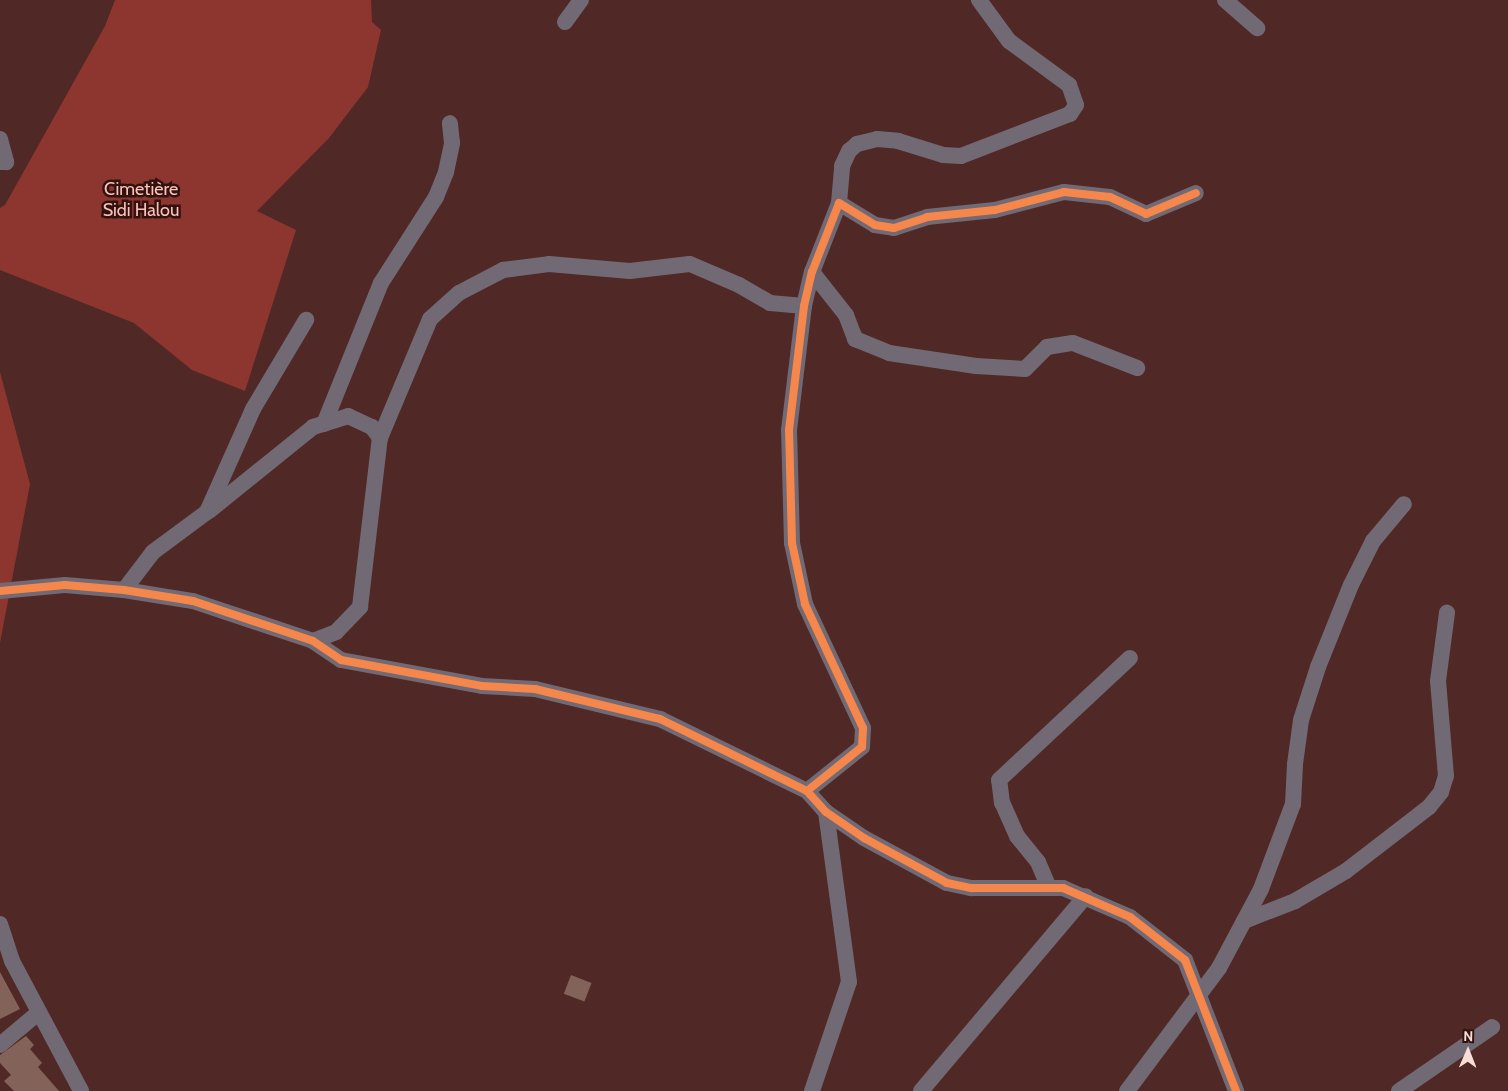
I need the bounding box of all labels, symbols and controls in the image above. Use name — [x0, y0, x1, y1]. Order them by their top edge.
park label: Cimetière Sidi Halou — [103, 179, 179, 222]
north arrow — [1443, 1026, 1493, 1076]
text: N — [1463, 1027, 1473, 1045]

